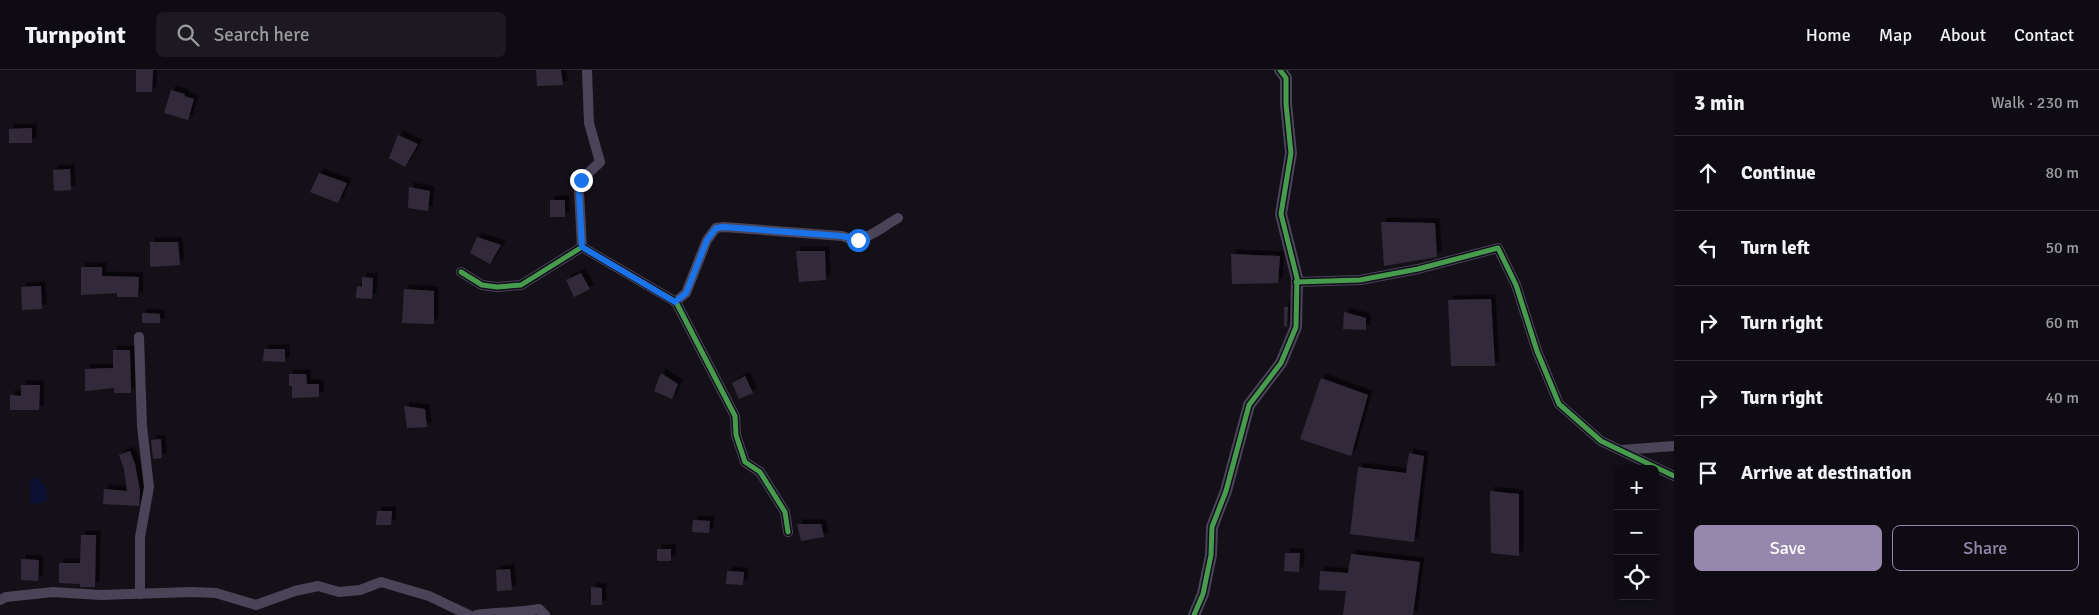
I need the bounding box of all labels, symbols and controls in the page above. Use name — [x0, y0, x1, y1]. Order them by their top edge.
search box — [156, 12, 506, 57]
text: Turnpoint — [25, 20, 126, 50]
icon: search — [174, 21, 202, 49]
text: Search here — [214, 23, 309, 47]
text: Home — [1806, 24, 1851, 46]
text: Map — [1879, 24, 1912, 46]
text: About — [1940, 24, 1986, 46]
text: Contact — [2014, 24, 2074, 46]
text: 3 min — [1694, 90, 1745, 116]
text: Walk · 230 m — [1991, 93, 2079, 113]
icon: ahead — [1694, 159, 1722, 187]
text: Continue — [1741, 161, 1816, 185]
text: 80 m — [2045, 163, 2079, 183]
route end — [570, 169, 593, 192]
route start — [847, 229, 870, 252]
icon: left — [1694, 234, 1722, 262]
text: Turn left — [1741, 236, 1810, 260]
text: 50 m — [2045, 238, 2079, 258]
icon: right — [1694, 309, 1722, 337]
text: Turn right — [1741, 311, 1823, 335]
text: 60 m — [2045, 313, 2079, 333]
icon: right — [1694, 384, 1722, 412]
text: Turn right — [1741, 386, 1823, 410]
text: 40 m — [2045, 388, 2079, 408]
icon: arrive — [1694, 459, 1722, 487]
text: Arrive at destination — [1741, 461, 1912, 485]
map controls — [1614, 465, 1659, 600]
button: + — [1614, 465, 1659, 510]
button: − — [1614, 510, 1659, 555]
button: Save — [1694, 525, 1882, 571]
button: Share — [1892, 525, 2079, 571]
button: locate — [1614, 555, 1659, 600]

